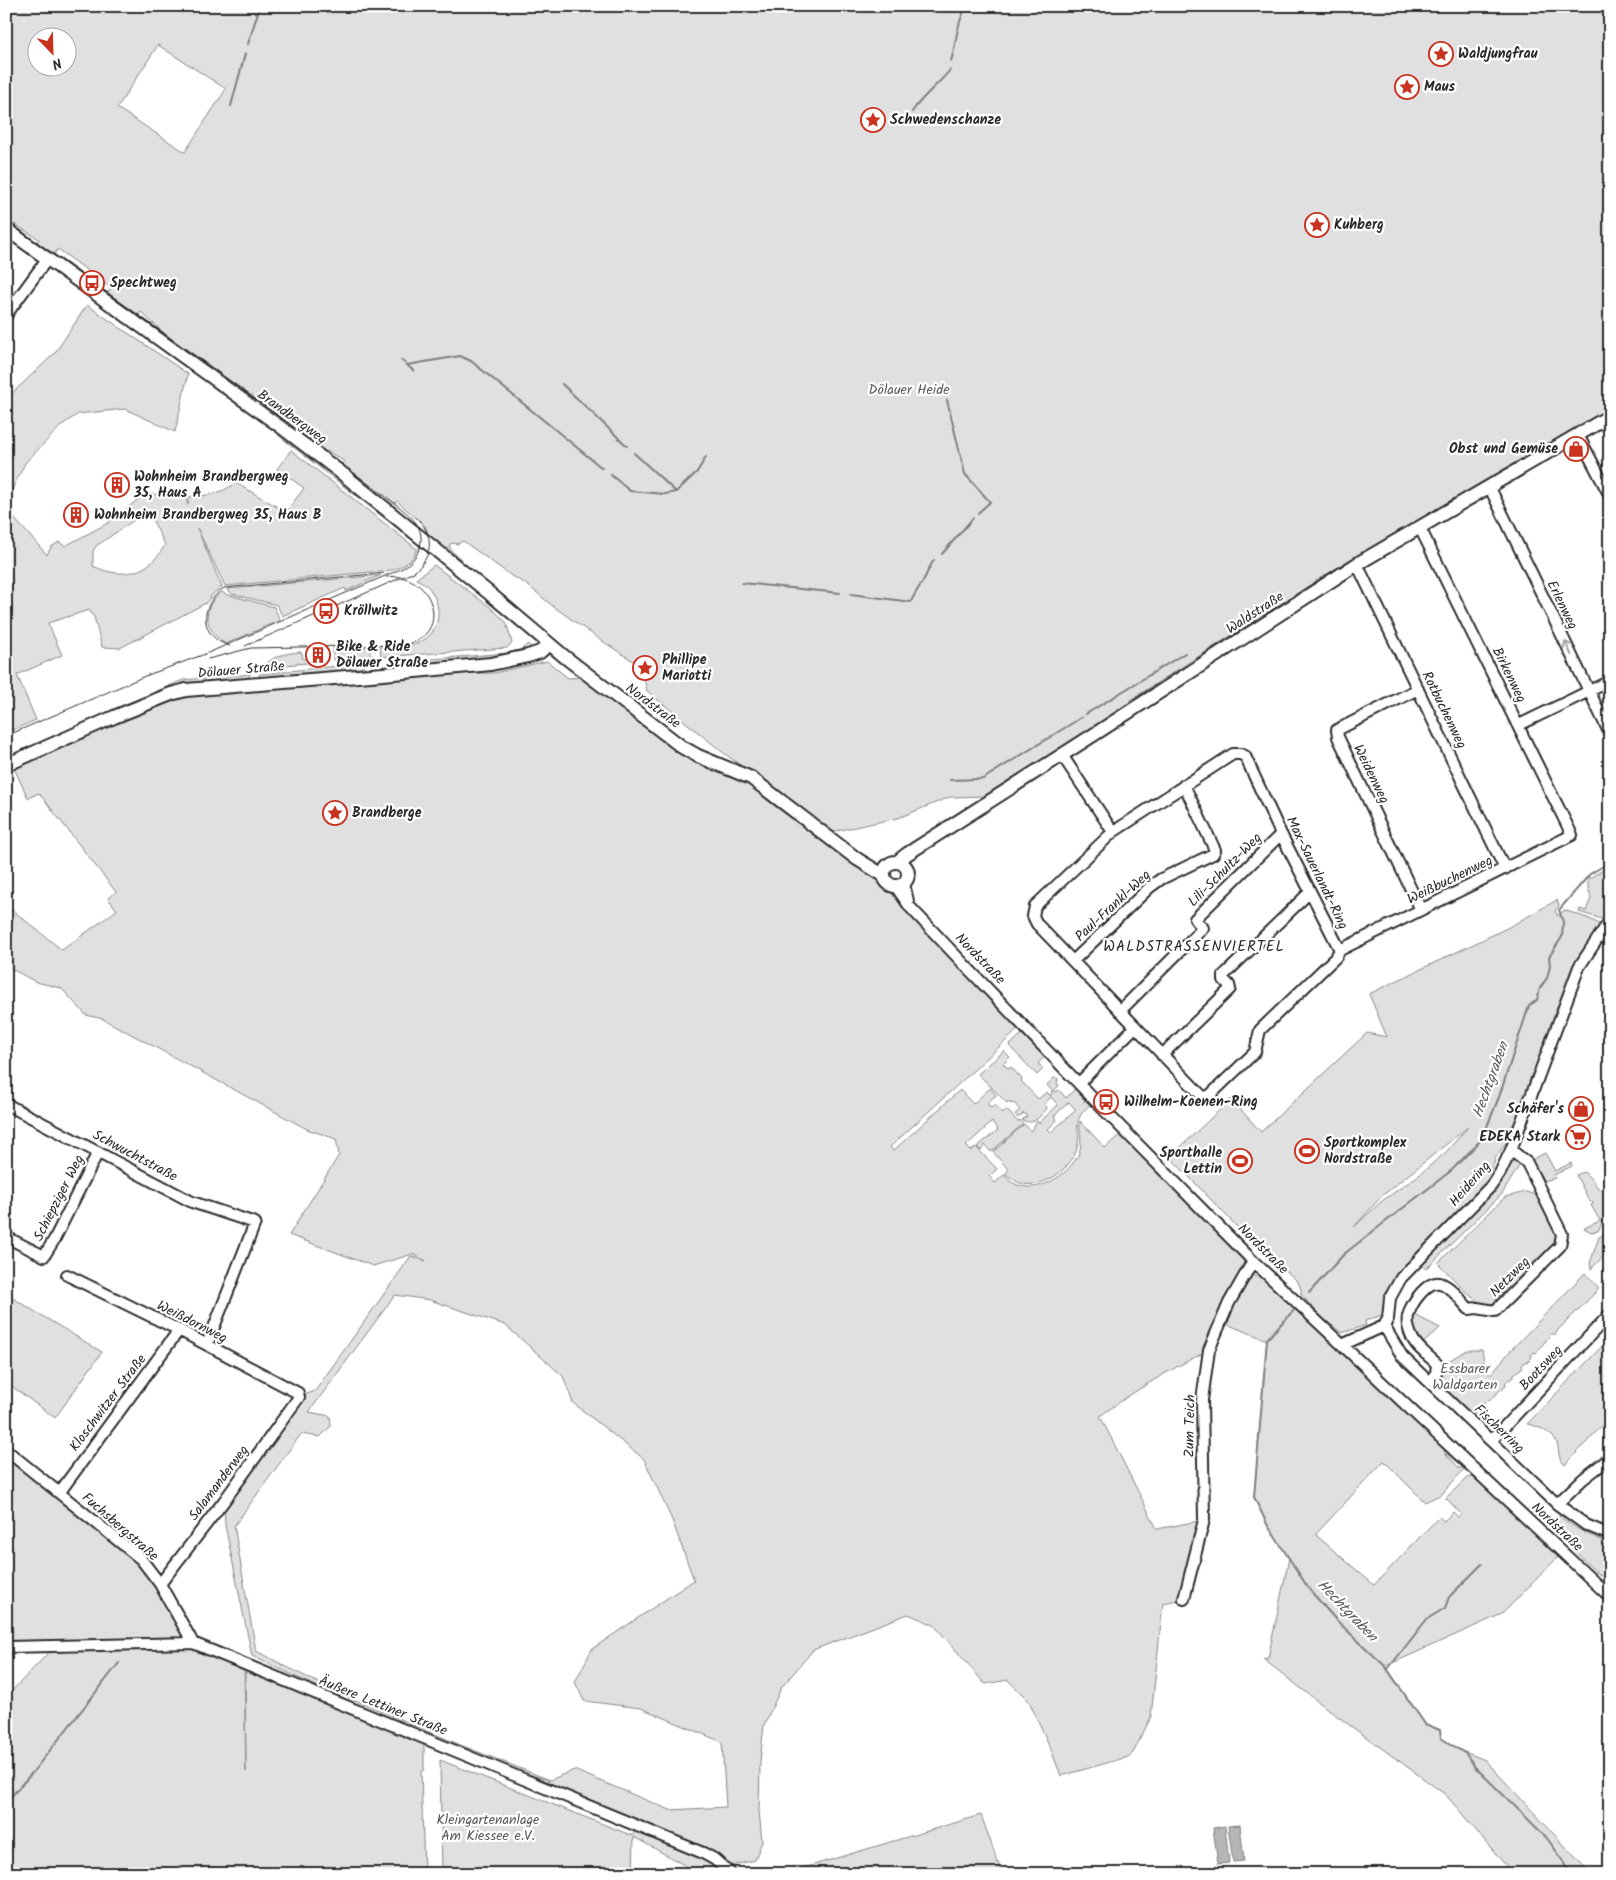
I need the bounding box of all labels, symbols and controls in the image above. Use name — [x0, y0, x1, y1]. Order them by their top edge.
north arrow — [28, 28, 78, 78]
place icon: Waldjungfrau — [1428, 41, 1454, 67]
place label: Waldjungfrau — [1458, 43, 1538, 65]
text: N — [48, 51, 65, 75]
place icon: Maus — [1394, 74, 1420, 100]
place label: Maus — [1424, 76, 1456, 98]
place icon: Schwedenschanze — [860, 107, 886, 133]
place label: Schwedenschanze — [890, 109, 1001, 131]
place icon: Kuhberg — [1304, 212, 1330, 238]
place label: Kuhberg — [1334, 214, 1384, 236]
bus stop icon: Spechtweg — [79, 270, 105, 296]
place label: Spechtweg — [110, 272, 177, 294]
park label: Dölauer Heide — [869, 379, 950, 401]
street label: Brandbergweg — [252, 384, 332, 450]
shop icon: Obst und Gemüse — [1563, 436, 1589, 462]
place label: Obst und Gemüse — [1449, 438, 1558, 460]
place label: Wohnheim Brandbergweg 35, Haus A — [133, 466, 289, 504]
building icon: Wohnheim Brandbergweg 35, Haus A — [104, 472, 130, 498]
building icon: Wohnheim Brandbergweg 35, Haus B — [63, 502, 89, 528]
place label: Wohnheim Brandbergweg 35, Haus B — [94, 504, 321, 526]
street label: Erlenweg — [1541, 577, 1583, 633]
street label: Waldstraße — [1222, 586, 1289, 640]
bus stop icon: Kröllwitz — [313, 598, 339, 624]
place label: Kröllwitz — [344, 600, 398, 622]
place label: Bike & Ride Dölauer Straße — [336, 636, 428, 674]
one-way arrow — [1563, 640, 1573, 655]
building icon: Bike & Ride Dölauer Straße — [305, 642, 331, 668]
street label: Birkenweg — [1486, 643, 1532, 707]
place label: Phillipe Mariotti — [662, 649, 711, 687]
street label: Dölauer Straße — [197, 655, 286, 685]
place icon: Phillipe Mariotti — [632, 655, 658, 681]
street label: Rotbuchenweg — [1416, 667, 1472, 753]
street label: Nordstraße — [621, 678, 686, 735]
street label: Weidenweg — [1347, 741, 1395, 807]
place icon: Brandberge — [322, 800, 348, 826]
place label: Brandberge — [352, 802, 422, 824]
street label: Max-Sauerlandt-Ring — [1280, 813, 1354, 933]
street label: Lili-Schultz-Weg — [1183, 828, 1267, 912]
street label: Weißbuchenweg — [1404, 850, 1496, 910]
street label: Paul-Frankl-Weg — [1070, 865, 1156, 947]
street label: Nordstraße — [950, 928, 1011, 990]
district label: WALDSTRASSENVIERTEL — [1103, 935, 1285, 959]
water label: Hechtgraben — [1466, 1038, 1516, 1121]
bus stop icon: Wilhelm-Koenen-Ring — [1093, 1089, 1119, 1115]
place label: Wilhelm-Koenen-Ring — [1124, 1091, 1258, 1113]
shop icon: Schäfer's — [1568, 1096, 1594, 1122]
place label: Schäfer's — [1507, 1098, 1564, 1120]
street label: Schwuchtstraße — [89, 1124, 182, 1188]
supermarket icon: EDEKA Stark — [1565, 1124, 1591, 1150]
place label: EDEKA Stark — [1479, 1126, 1561, 1148]
place label: Sportkomplex Nordstraße — [1324, 1132, 1407, 1170]
sports icon: Sportkomplex Nordstraße — [1294, 1138, 1320, 1164]
place label: Sporthalle Lettin — [1160, 1142, 1222, 1180]
sports icon: Sporthalle Lettin — [1227, 1148, 1253, 1174]
street label: Schiepziger Weg — [28, 1151, 90, 1245]
street label: Heidering — [1444, 1156, 1496, 1212]
street label: Nordstraße — [1232, 1218, 1294, 1280]
street label: Netzweg — [1485, 1252, 1535, 1302]
street label: Weißdornweg — [153, 1295, 231, 1349]
street label: Bootsweg — [1514, 1340, 1568, 1396]
street label: Kloschwitzer Straße — [64, 1349, 152, 1456]
park label: Essbarer Waldgarten — [1433, 1358, 1497, 1396]
street label: Zum Teich — [1178, 1394, 1202, 1458]
street label: Fischerring — [1469, 1399, 1529, 1459]
street label: Salamanderweg — [183, 1441, 255, 1525]
street label: Fuchsbergstraße — [77, 1487, 164, 1567]
street label: Nordstraße — [1526, 1497, 1589, 1558]
water label: Hechtgraben — [1311, 1574, 1384, 1648]
street label: Äußere Lettiner Straße — [315, 1670, 451, 1742]
park label: Kleingartenanlage Am Kiessee e.V. — [437, 1809, 540, 1847]

